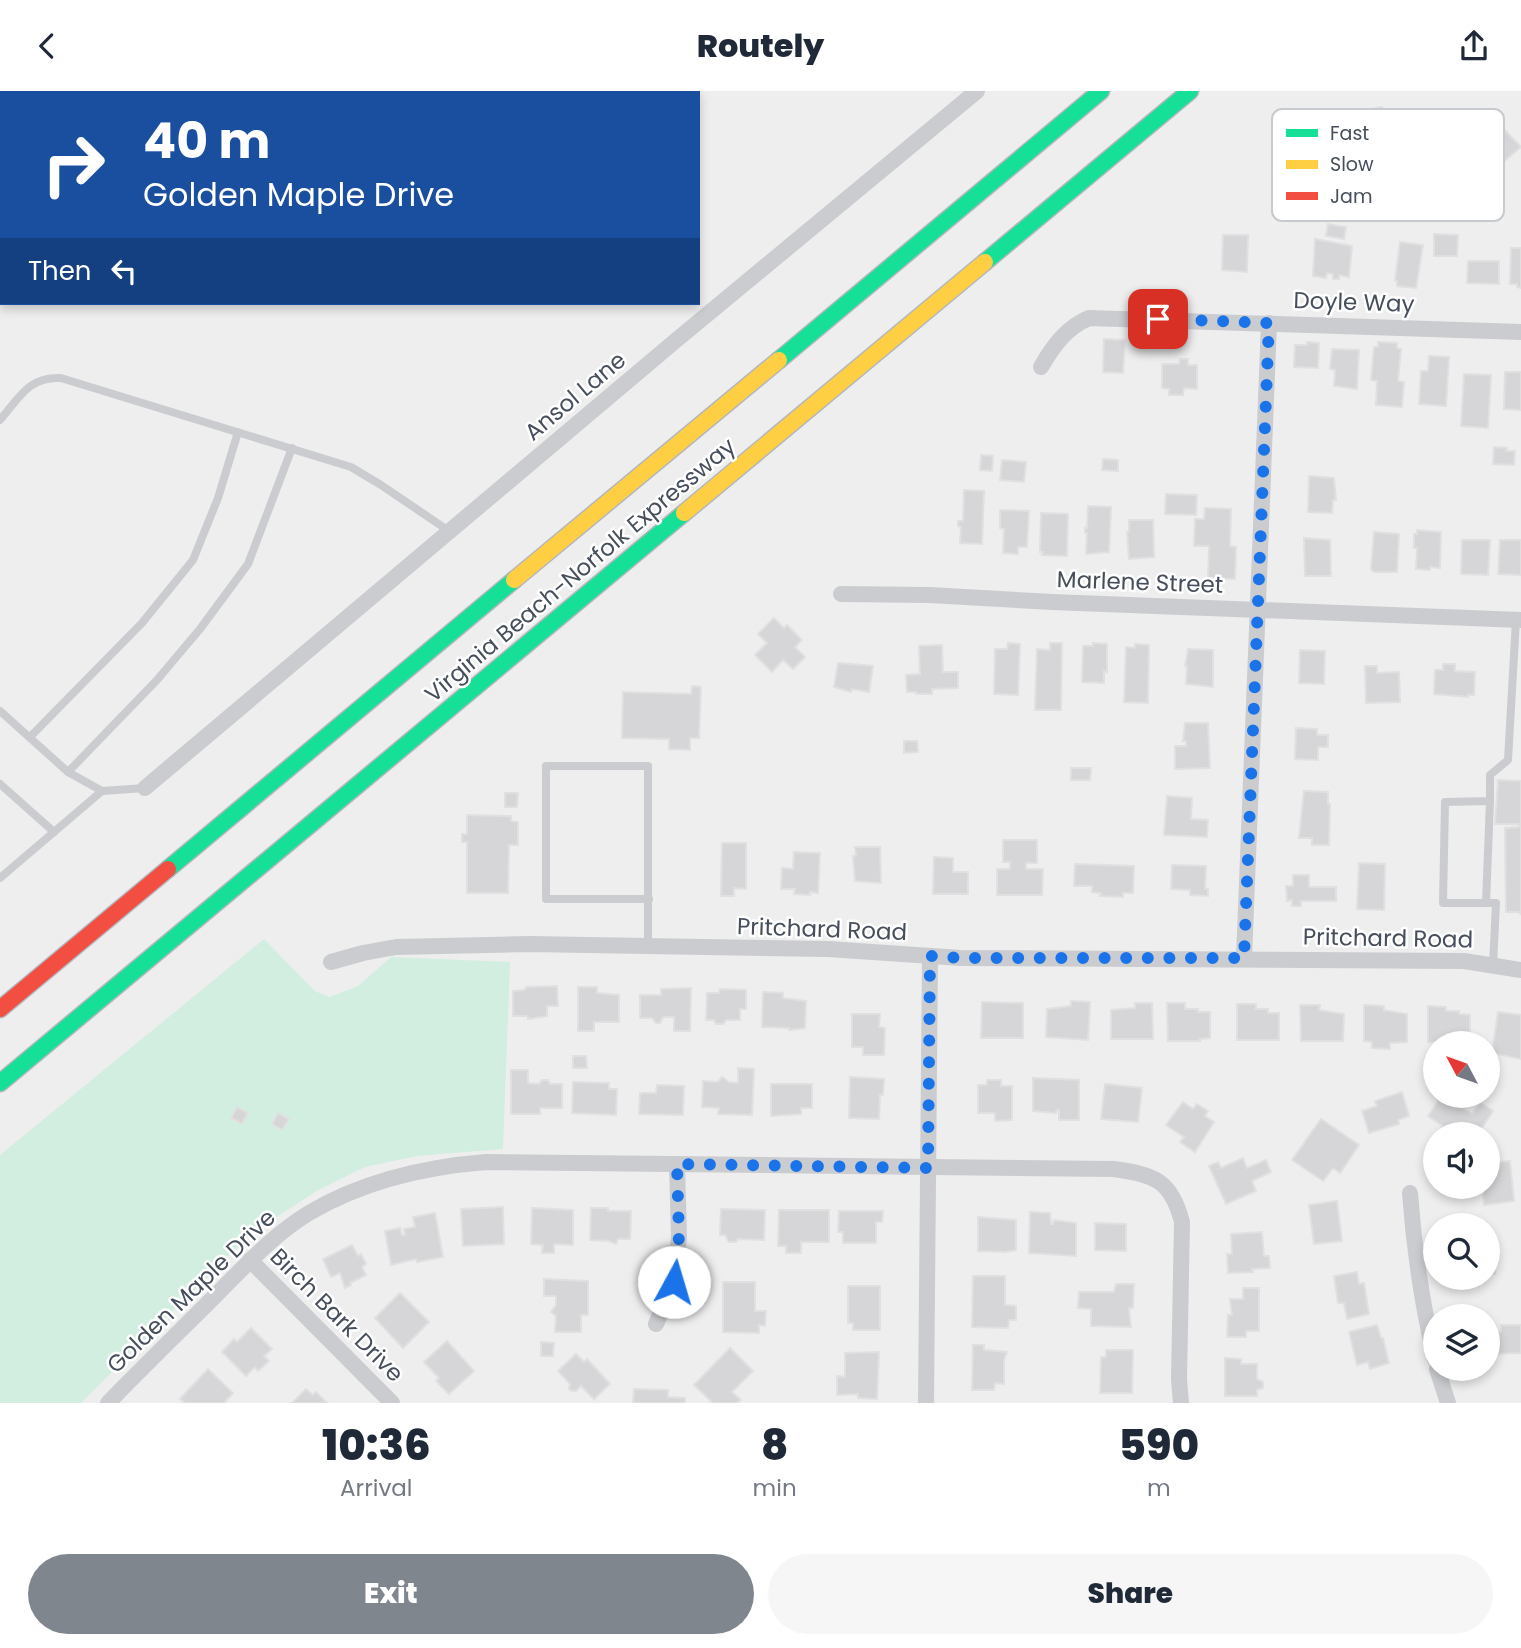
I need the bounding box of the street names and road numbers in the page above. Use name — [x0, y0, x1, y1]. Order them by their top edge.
street label: Doyle Way — [1293, 284, 1415, 320]
street label: Ansol Lane — [518, 344, 632, 448]
street label: Virginia Beach-Norfolk Expressway — [418, 430, 742, 710]
street label: Marlene Street — [1056, 563, 1224, 601]
street label: Pritchard Road — [736, 910, 908, 948]
street label: Pritchard Road — [1303, 921, 1473, 955]
street label: Golden Maple Drive — [99, 1202, 283, 1380]
street label: Birch Bark Drive — [263, 1241, 411, 1389]

